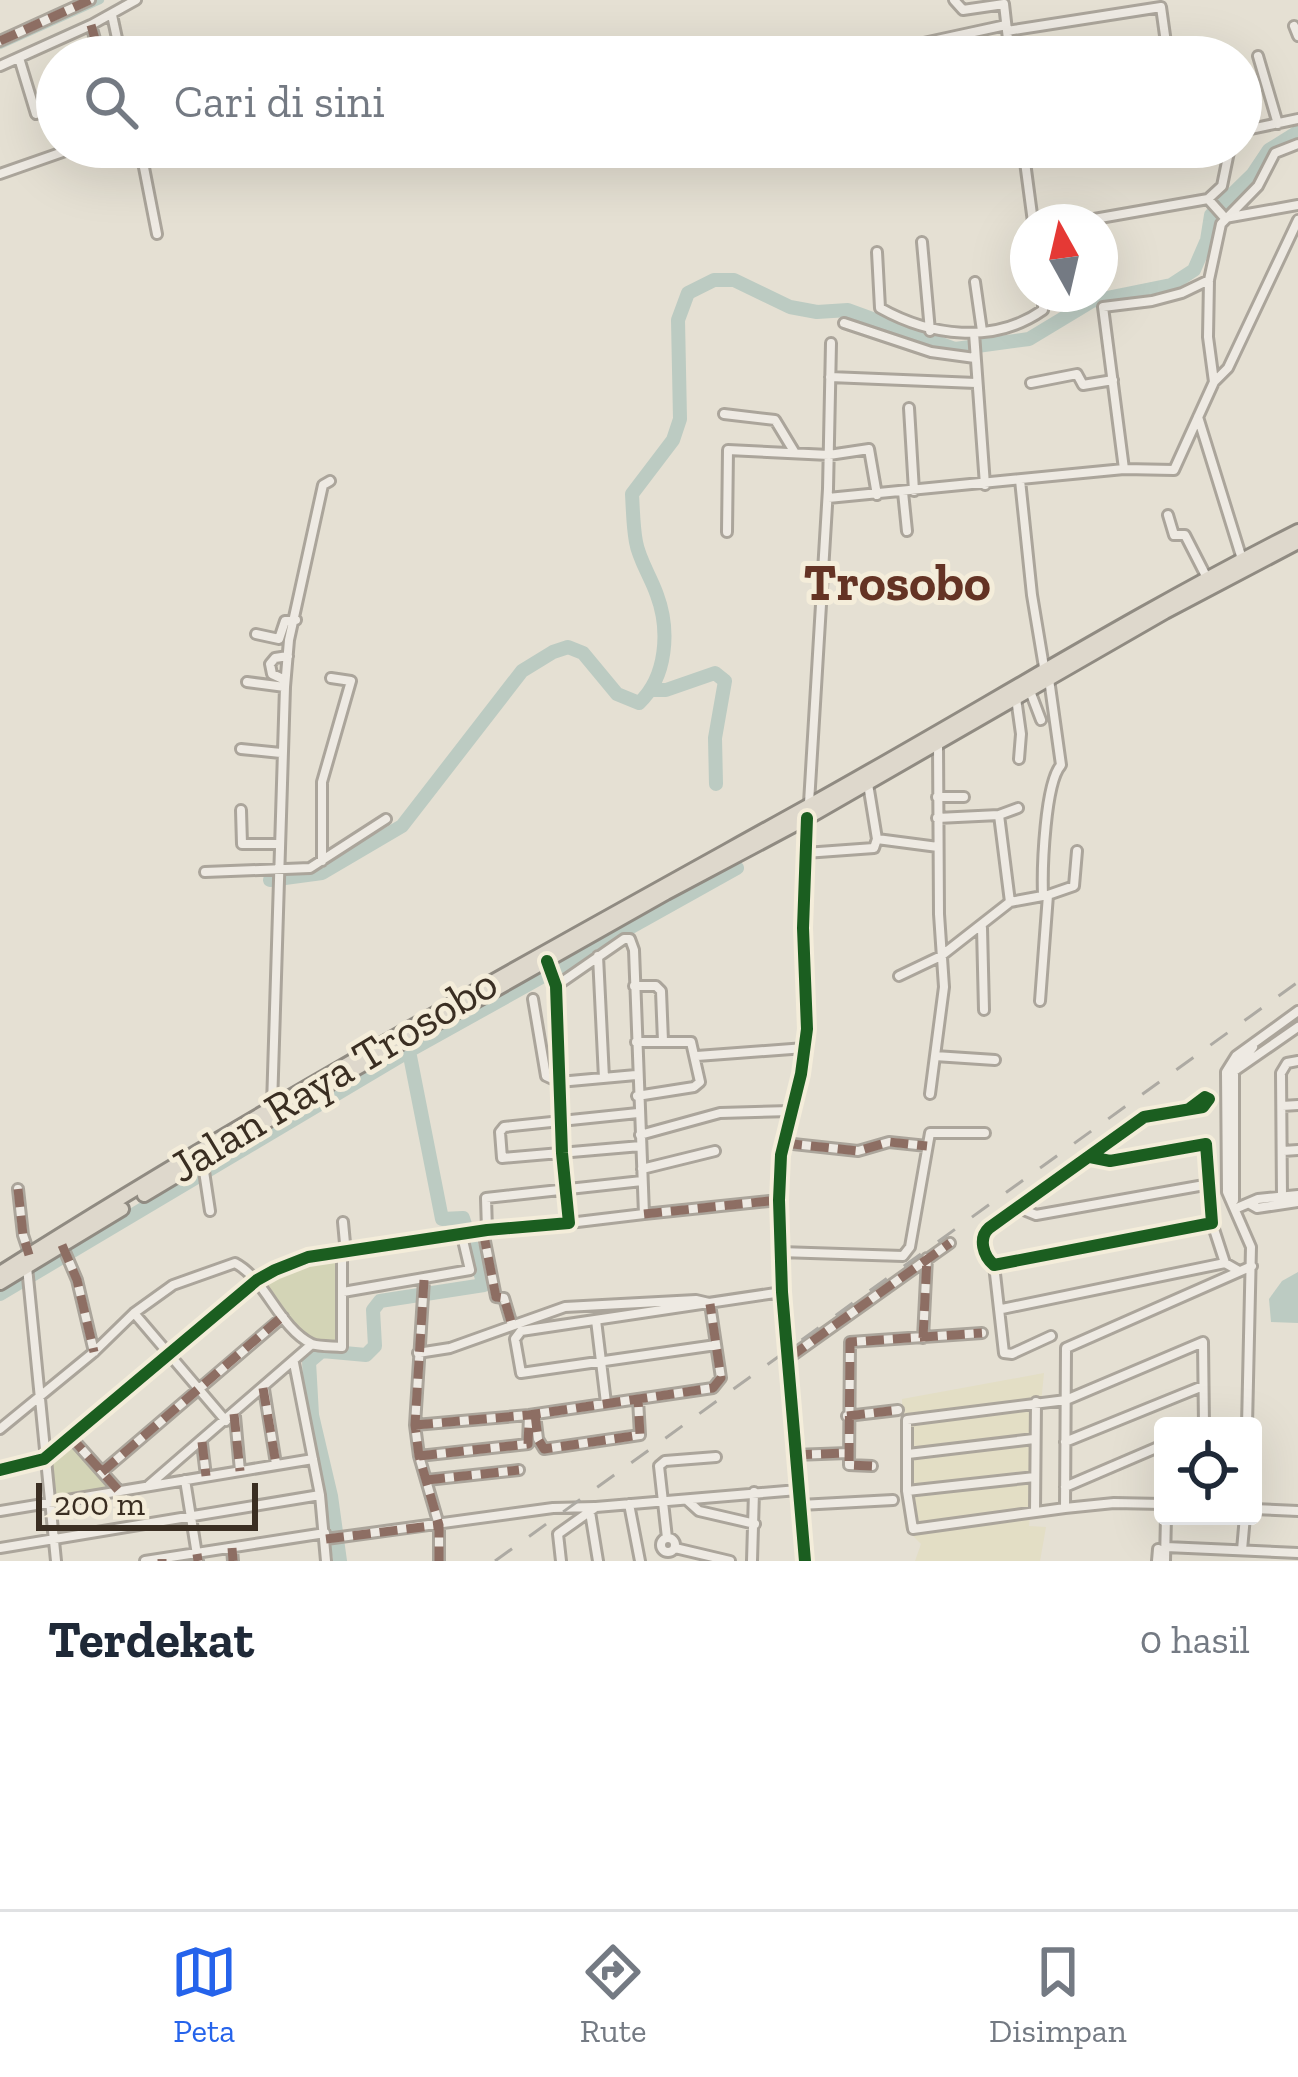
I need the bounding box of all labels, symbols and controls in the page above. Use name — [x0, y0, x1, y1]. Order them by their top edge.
search box — [36, 36, 1262, 168]
icon: search — [78, 69, 144, 135]
text: Cari di sini — [174, 75, 385, 129]
north arrow — [1010, 204, 1118, 312]
district label: Trosobo — [803, 552, 991, 613]
street label: Jalan Raya Trosobo — [160, 956, 507, 1194]
map controls — [1154, 1417, 1262, 1525]
button: locate — [1154, 1417, 1262, 1525]
scale bar — [36, 1477, 258, 1530]
text: 200 m — [54, 1484, 145, 1523]
text: Terdekat — [48, 1609, 254, 1670]
text: 0 hasil — [1140, 1616, 1250, 1663]
tab: Peta — [171, 1939, 237, 2050]
tab: Rute — [580, 1939, 646, 2050]
tab: Disimpan — [989, 1939, 1127, 2050]

